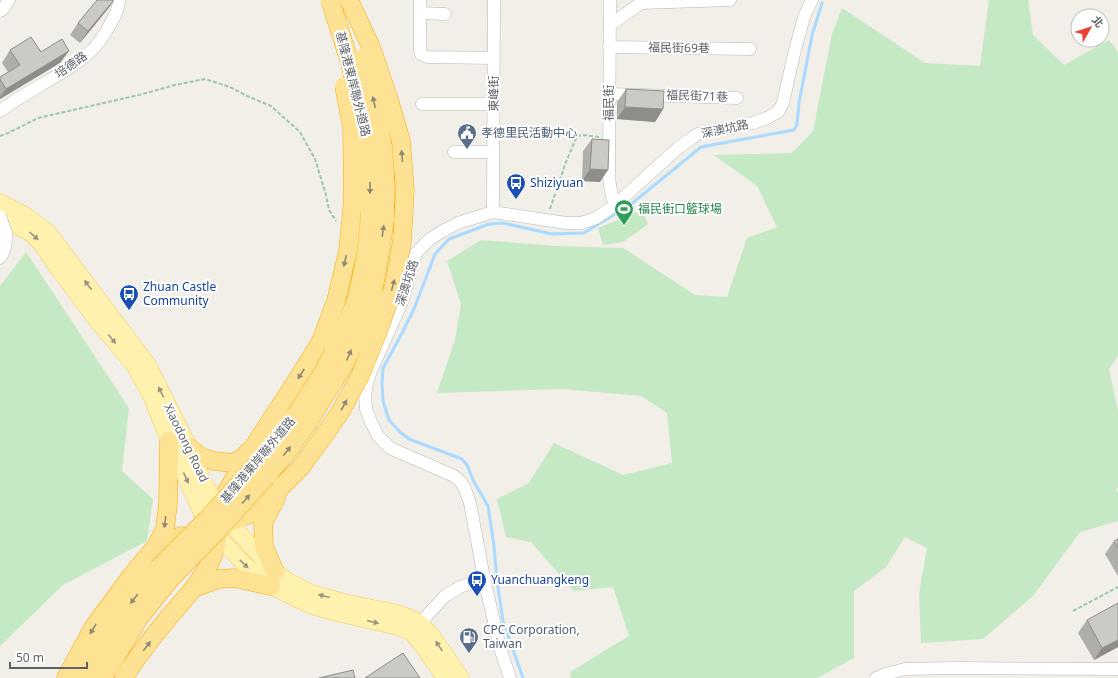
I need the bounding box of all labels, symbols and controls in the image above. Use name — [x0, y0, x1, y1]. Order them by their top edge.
north arrow — [1070, 8, 1110, 48]
text: 北 — [1089, 12, 1107, 30]
street label: 基隆港東岸聯外道路 — [332, 29, 375, 138]
street label: 福民街69巷 — [648, 38, 710, 57]
street label: 培德路 — [51, 47, 90, 82]
street label: 東峰街 — [485, 76, 502, 112]
street label: 福民街 — [600, 85, 617, 121]
street label: 福民街71巷 — [666, 86, 728, 105]
one-way arrow — [371, 96, 377, 108]
street label: 深澳坑路 — [700, 115, 750, 142]
public building icon: 孝德里民活動中心 — [456, 122, 478, 150]
place label: 孝德里民活動中心 — [481, 124, 577, 141]
one-way arrow — [399, 150, 406, 162]
bus stop icon: Shiziyuan — [505, 172, 527, 200]
place label: Shiziyuan — [530, 174, 584, 191]
one-way arrow — [367, 182, 373, 195]
sports icon: 福民街口籃球場 — [613, 198, 635, 226]
place label: 福民街口籃球場 — [638, 200, 722, 217]
one-way arrow — [380, 225, 386, 237]
one-way arrow — [28, 232, 39, 241]
one-way arrow — [342, 254, 348, 267]
street label: 深澳坑路 — [391, 257, 422, 308]
place label: Zhuan Castle Community — [143, 278, 216, 309]
one-way arrow — [83, 279, 92, 290]
one-way arrow — [391, 279, 397, 292]
bus stop icon: Zhuan Castle Community — [118, 283, 140, 311]
one-way arrow — [108, 334, 117, 345]
one-way arrow — [346, 350, 352, 361]
one-way arrow — [297, 369, 305, 379]
one-way arrow — [158, 386, 164, 397]
one-way arrow — [341, 399, 347, 411]
street label: Xiaodong Road — [160, 401, 213, 485]
street label: 基隆港東岸聯外道路 — [216, 413, 299, 507]
one-way arrow — [283, 446, 291, 456]
one-way arrow — [183, 473, 189, 484]
one-way arrow — [241, 494, 250, 504]
one-way arrow — [162, 516, 169, 528]
one-way arrow — [239, 559, 249, 568]
bus stop icon: Yuanchuangkeng — [466, 569, 488, 597]
place label: Yuanchuangkeng — [491, 571, 589, 588]
one-way arrow — [130, 593, 138, 604]
one-way arrow — [317, 593, 329, 599]
one-way arrow — [367, 619, 379, 625]
place label: CPC Corporation, Taiwan — [483, 621, 580, 652]
one-way arrow — [89, 624, 97, 634]
fuel station icon: CPC Corporation, Taiwan — [458, 626, 480, 654]
one-way arrow — [142, 641, 151, 652]
one-way arrow — [435, 641, 443, 651]
scale bar — [10, 644, 87, 670]
text: 50 m — [16, 649, 44, 666]

